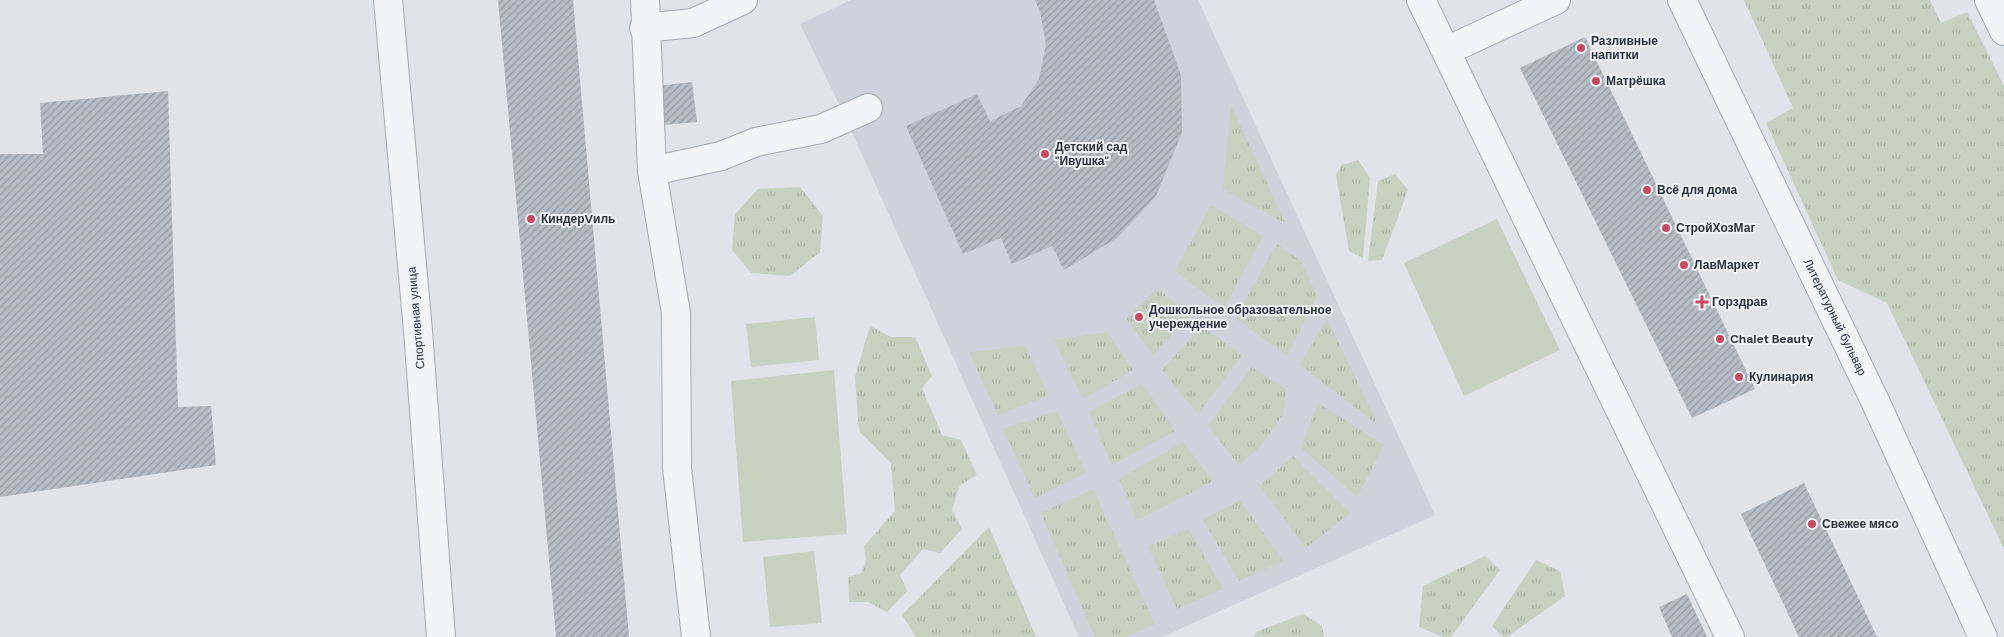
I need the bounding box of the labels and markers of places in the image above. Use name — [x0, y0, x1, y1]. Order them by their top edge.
place label: Разливные напитки — [1591, 33, 1658, 63]
marker: Разливные напитки — [1575, 42, 1587, 54]
place label: Матрёшка — [1606, 73, 1666, 89]
marker: Матрёшка — [1590, 75, 1602, 87]
place label: Детский сад "Ивушка" — [1055, 139, 1128, 169]
marker: Детский сад "Ивушка" — [1039, 148, 1051, 160]
place label: Всё для дома — [1657, 182, 1737, 198]
marker: Всё для дома — [1641, 184, 1653, 196]
place label: КиндерVиль — [541, 211, 615, 227]
marker: КиндерVиль — [525, 213, 537, 225]
place label: СтройХозМаг — [1676, 220, 1755, 236]
marker: СтройХозМаг — [1660, 222, 1672, 234]
place label: ЛавМаркет — [1694, 257, 1759, 273]
marker: ЛавМаркет — [1678, 259, 1690, 271]
place label: Горздрав — [1712, 294, 1768, 310]
marker: Горздрав — [1696, 296, 1708, 308]
place label: Дошкольное образовательное учереждение — [1149, 302, 1332, 332]
marker: Дошкольное образовательное учереждение — [1133, 311, 1145, 323]
place label: Chalet Beauty — [1730, 331, 1814, 347]
marker: Chalet Beauty — [1714, 333, 1726, 345]
place label: Кулинария — [1749, 369, 1813, 385]
marker: Кулинария — [1733, 371, 1745, 383]
place label: Свежее мясо — [1822, 516, 1899, 532]
marker: Свежее мясо — [1806, 518, 1818, 530]

